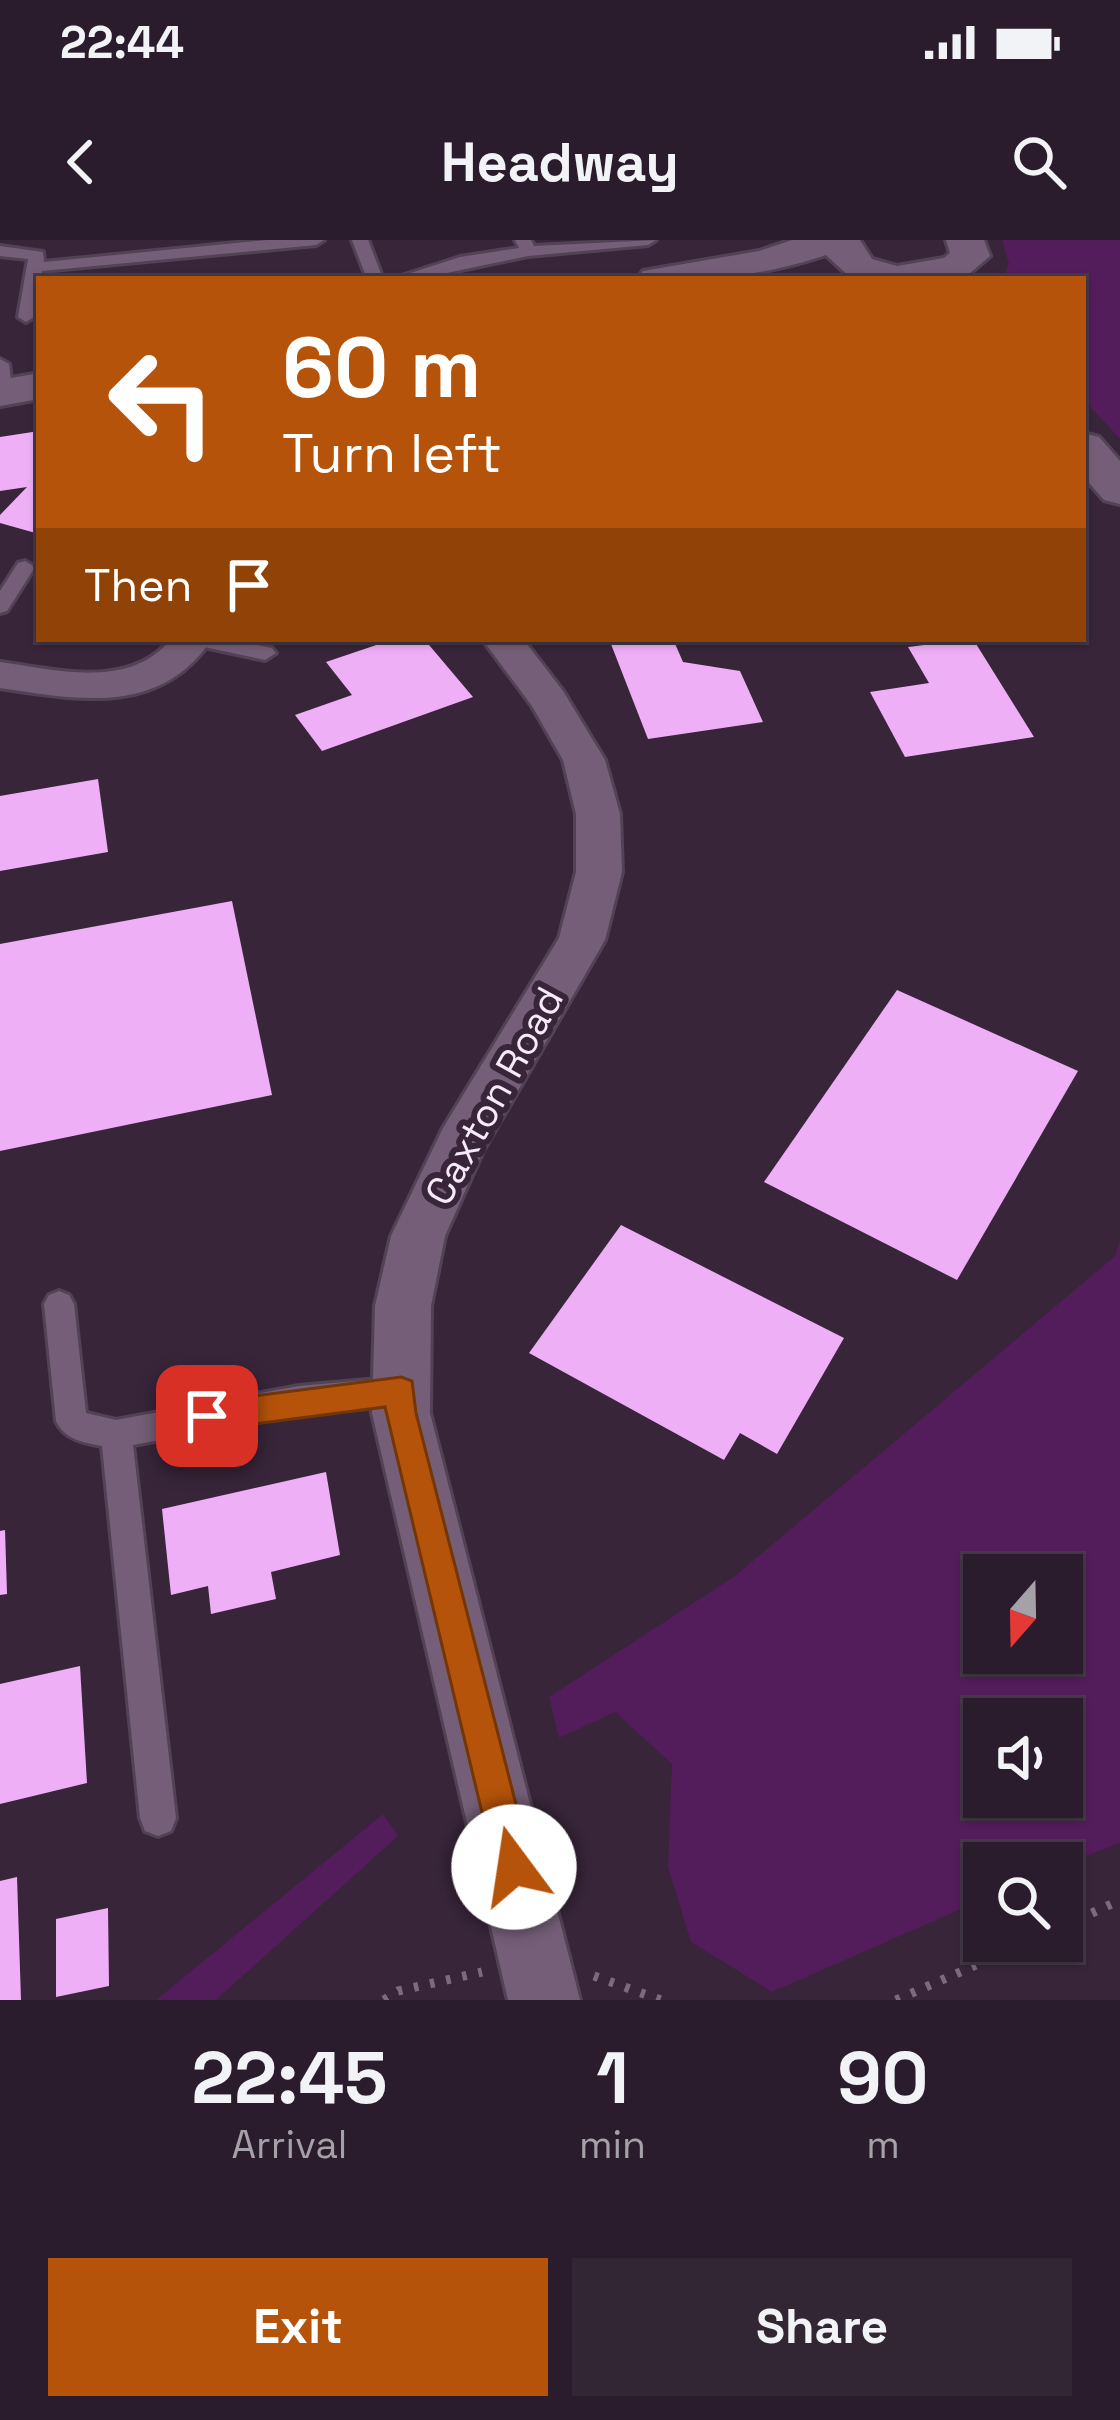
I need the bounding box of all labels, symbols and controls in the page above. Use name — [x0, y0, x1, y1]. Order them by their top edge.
text: 22:44 — [60, 14, 184, 71]
text: Headway — [441, 128, 679, 197]
icon: back — [48, 129, 114, 195]
icon: search — [1006, 129, 1072, 195]
text: 60 m — [282, 314, 481, 422]
icon: left — [84, 324, 240, 480]
text: Turn left — [282, 419, 502, 488]
icon: arrive — [216, 552, 282, 618]
text: Then — [84, 557, 192, 614]
street label: Caxton Road — [414, 978, 574, 1214]
pin — [156, 1365, 258, 1467]
icon: arrive — [174, 1383, 240, 1449]
north arrow — [963, 1554, 1083, 1674]
map controls — [963, 1554, 1083, 1962]
button: sound — [963, 1698, 1083, 1818]
position arrow — [451, 1804, 577, 1930]
button: search — [963, 1842, 1083, 1962]
text: 22:45 — [191, 2032, 387, 2124]
text: 1 — [596, 2032, 629, 2124]
text: 90 — [837, 2032, 929, 2124]
text: Arrival — [231, 2120, 347, 2169]
text: min — [579, 2120, 646, 2169]
text: m — [866, 2120, 900, 2169]
button: Exit — [48, 2258, 548, 2396]
button: Share — [572, 2258, 1072, 2396]

